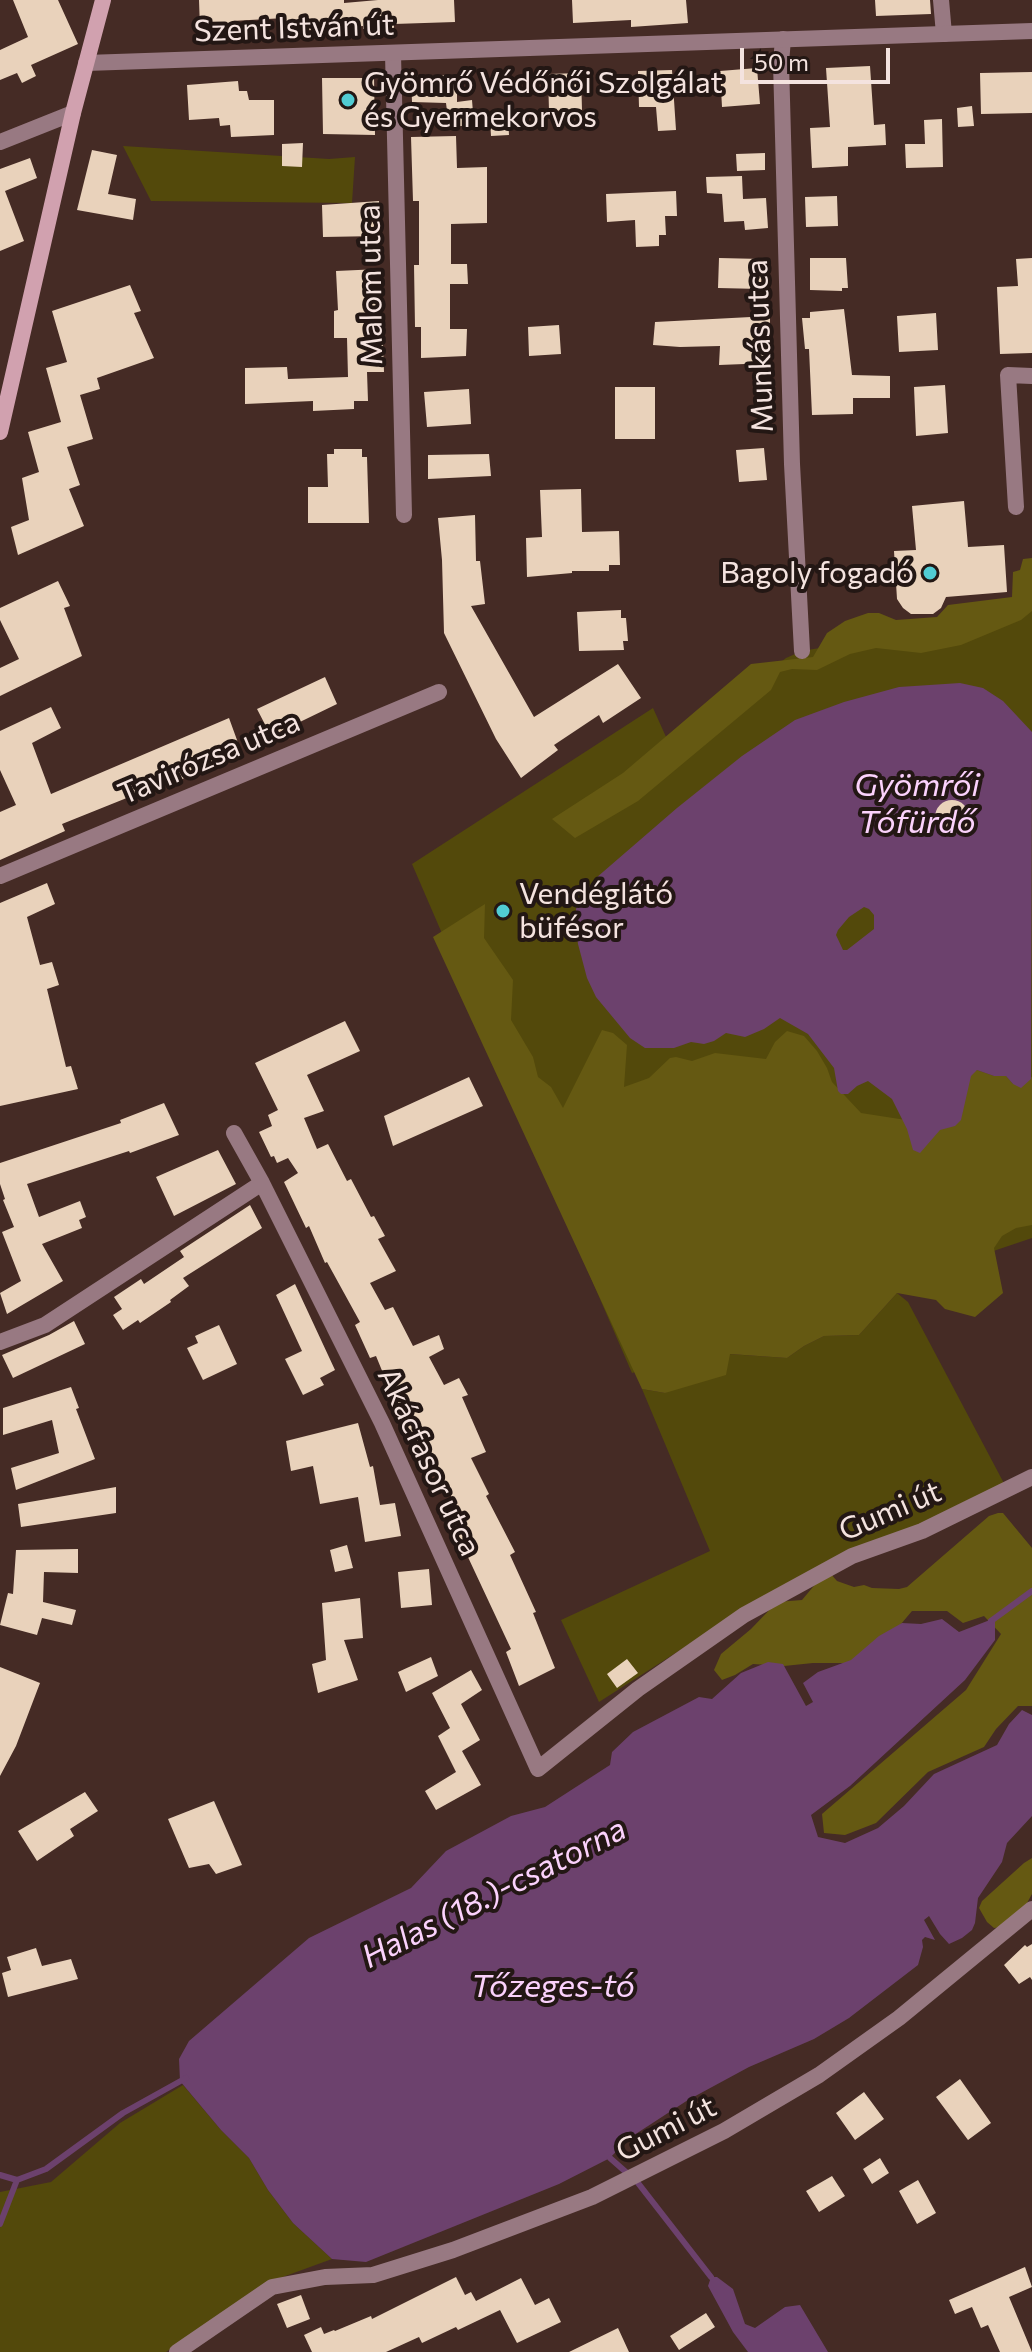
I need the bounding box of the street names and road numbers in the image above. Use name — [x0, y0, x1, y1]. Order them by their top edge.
street label: Szent István út — [193, 7, 395, 49]
street label: Malom utca — [352, 204, 390, 366]
street label: Munkás utca — [739, 259, 781, 433]
street label: Tavirózsa utca — [113, 704, 305, 812]
street label: Akácfasor utca — [370, 1362, 488, 1562]
street label: Gumi út — [834, 1473, 946, 1549]
street label: Gumi út — [610, 2089, 722, 2169]

